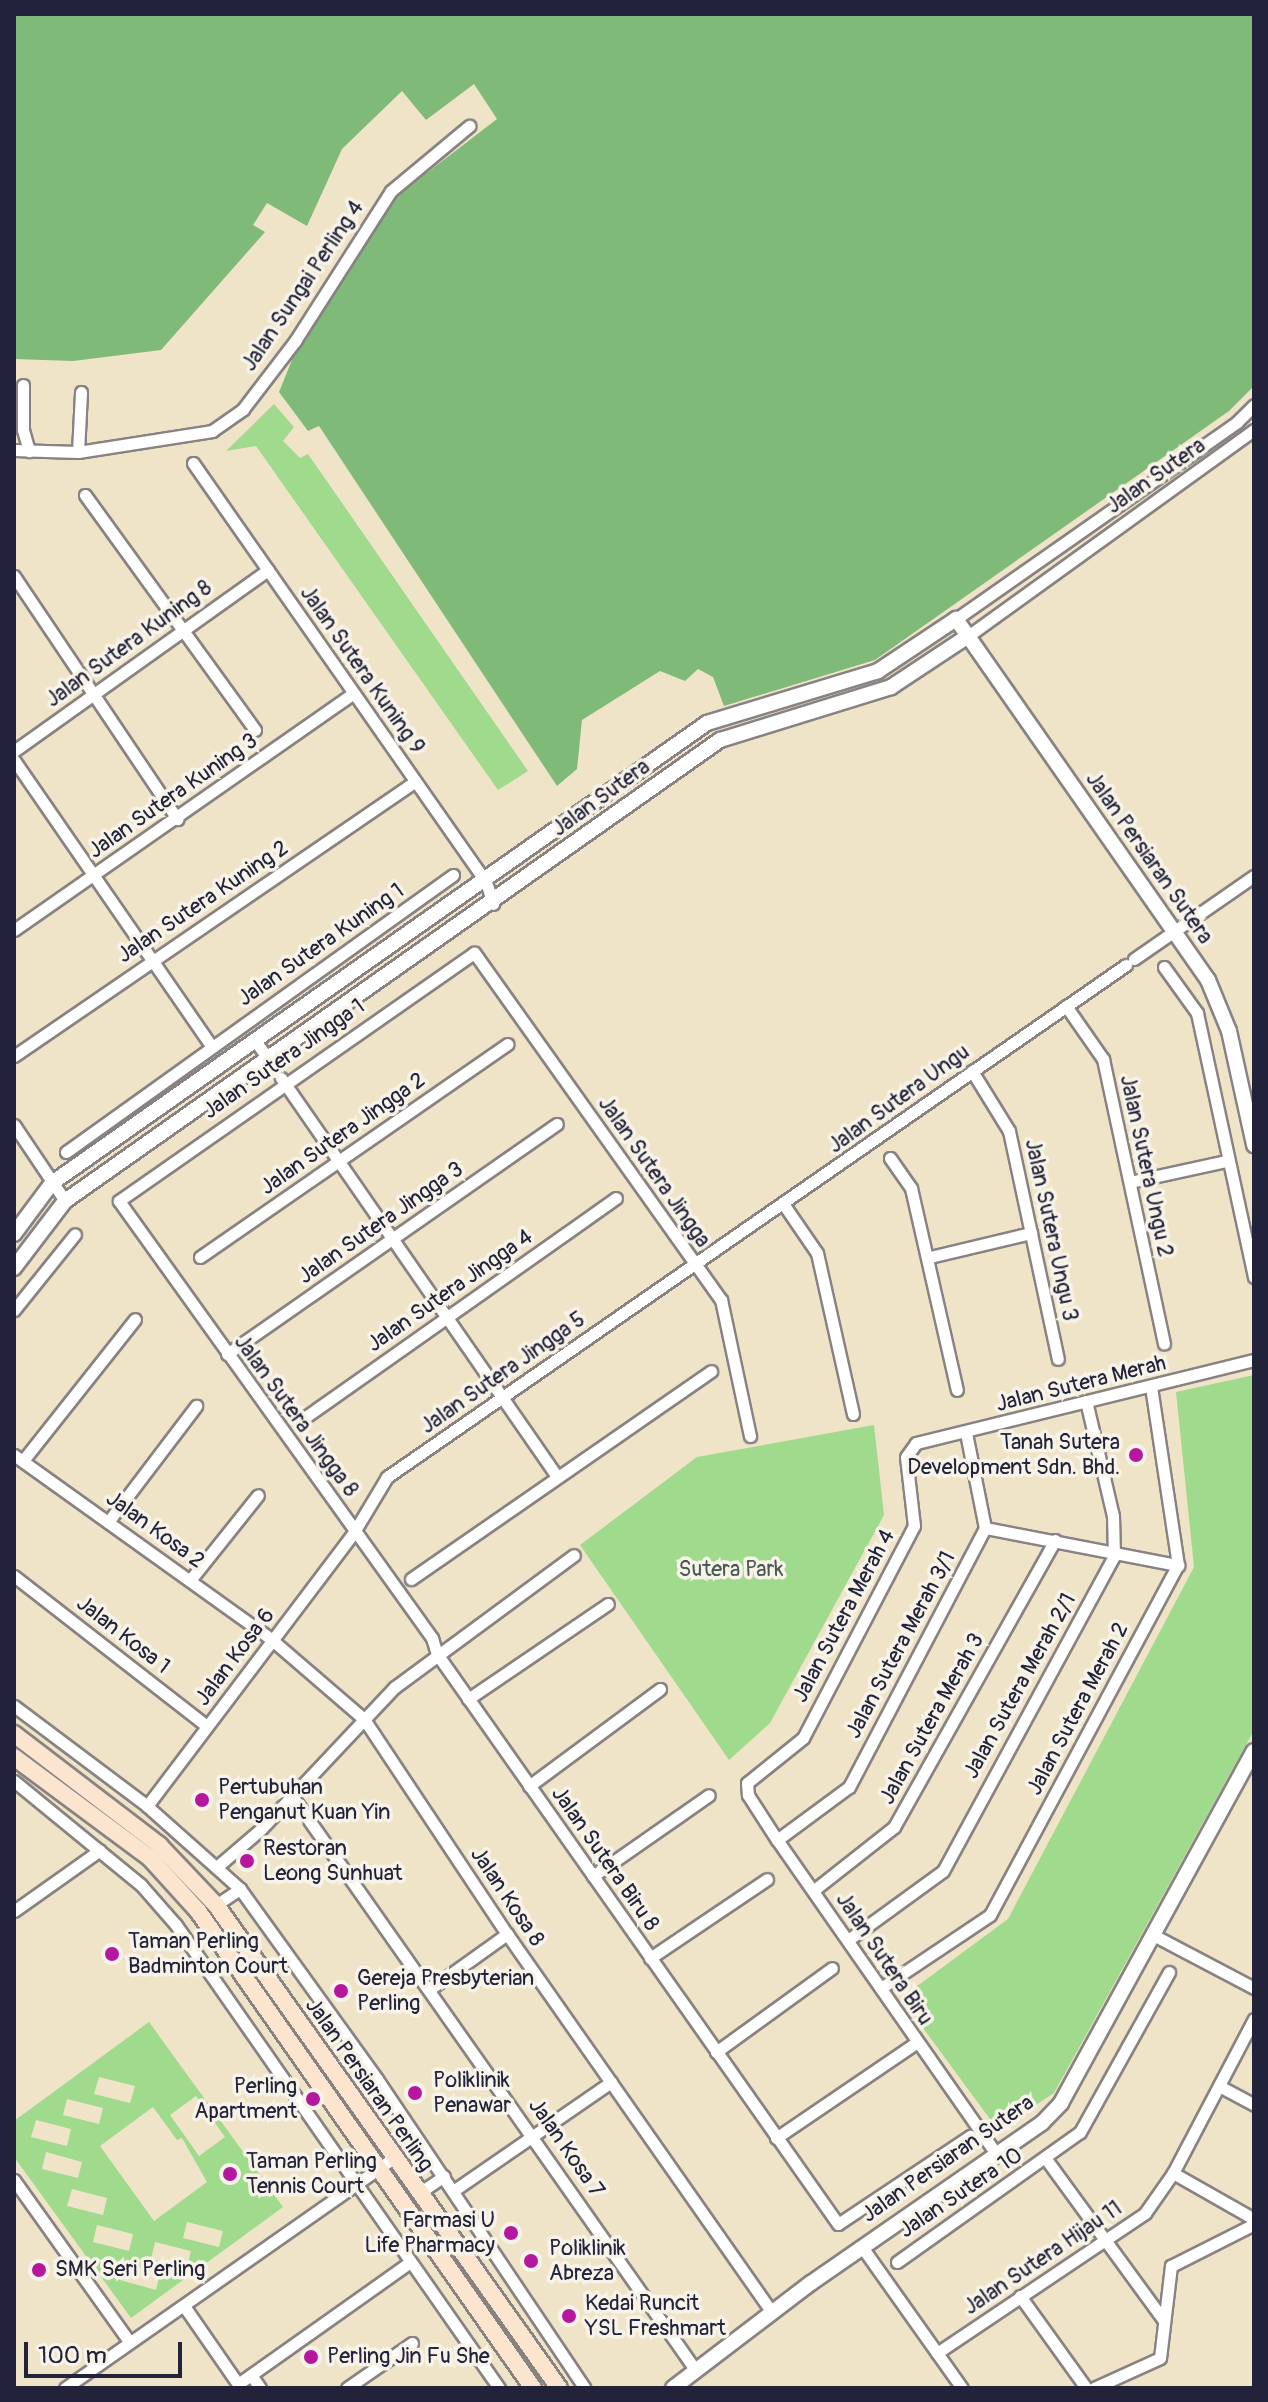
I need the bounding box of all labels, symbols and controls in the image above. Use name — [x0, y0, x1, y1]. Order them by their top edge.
street label: Jalan Sungai Perling 4 — [236, 196, 370, 376]
street label: Jalan Sutera — [1102, 432, 1210, 520]
street label: Jalan Sutera Kuning 8 — [41, 575, 217, 713]
street label: Jalan Sutera Kuning 9 — [294, 581, 430, 759]
street label: Jalan Sutera Kuning 3 — [83, 728, 263, 864]
street label: Jalan Sutera — [547, 754, 655, 842]
street label: Jalan Persiaran Sutera — [1080, 767, 1218, 949]
street label: Jalan Sutera Kuning 2 — [113, 835, 293, 969]
street label: Jalan Sutera Kuning 1 — [233, 878, 409, 1012]
street label: Jalan Sutera Jingga 1 — [198, 993, 370, 1125]
street label: Jalan Sutera Ungu — [823, 1039, 975, 1159]
street label: Jalan Sutera Jingga 2 — [255, 1067, 431, 1201]
street label: Jalan Sutera Ungu 2 — [1114, 1073, 1178, 1259]
street label: Jalan Sutera Jingga — [592, 1091, 716, 1253]
street label: Jalan Sutera Ungu 3 — [1019, 1137, 1083, 1323]
street label: Jalan Sutera Jingga 3 — [293, 1156, 469, 1290]
street label: Jalan Sutera Jingga 4 — [362, 1224, 538, 1358]
street label: Jalan Sutera Jingga 5 — [416, 1306, 590, 1440]
street label: Jalan Sutera Jingga 8 — [228, 1330, 364, 1502]
street label: Jalan Sutera Merah — [993, 1350, 1169, 1418]
place label: Tanah Sutera Development Sdn. Bhd. — [907, 1429, 1120, 1480]
marker: Tanah Sutera Development Sdn. Bhd. — [1127, 1446, 1145, 1464]
street label: Jalan Kosa 2 — [101, 1486, 209, 1574]
street label: Jalan Sutera Merah 4 — [787, 1525, 901, 1707]
street label: Jalan Sutera Merah 3/1 — [841, 1547, 961, 1743]
park label: Sutera Park — [679, 1557, 783, 1583]
street label: Jalan Sutera Merah 2/1 — [958, 1589, 1082, 1783]
street label: Jalan Kosa 1 — [71, 1590, 175, 1680]
street label: Jalan Kosa 6 — [190, 1603, 280, 1711]
street label: Jalan Sutera Merah 2 — [1021, 1618, 1135, 1800]
street label: Jalan Sutera Merah 3 — [874, 1629, 990, 1809]
place label: Pertubuhan Penganut Kuan Yin — [218, 1774, 390, 1826]
street label: Jalan Sutera Biru 8 — [545, 1782, 665, 1936]
marker: Pertubuhan Penganut Kuan Yin — [193, 1791, 211, 1809]
place label: Restoran Leong Sunhuat — [263, 1835, 402, 1886]
street label: Jalan Kosa 8 — [464, 1842, 550, 1952]
marker: Restoran Leong Sunhuat — [238, 1852, 256, 1870]
street label: Jalan Sutera Biru — [830, 1888, 938, 2030]
place label: Taman Perling Badminton Court — [128, 1928, 288, 1980]
marker: Taman Perling Badminton Court — [103, 1945, 121, 1963]
place label: Gereja Presbyterian Perling — [357, 1965, 534, 2016]
marker: Gereja Presbyterian Perling — [332, 1982, 350, 2000]
street label: Jalan Persiaran Perling — [299, 1993, 439, 2177]
place label: Poliklinik Penawar — [433, 2067, 511, 2118]
place label: Perling Apartment — [194, 2073, 297, 2124]
marker: Poliklinik Penawar — [404, 2082, 426, 2104]
marker: Perling Apartment — [304, 2090, 322, 2108]
street label: Jalan Persiaran Sutera — [857, 2090, 1039, 2228]
street label: Jalan Kosa 7 — [522, 2094, 610, 2202]
street label: Jalan Sutera 10 — [894, 2142, 1028, 2244]
place label: Taman Perling Tennis Court — [246, 2148, 377, 2200]
marker: Taman Perling Tennis Court — [221, 2165, 239, 2183]
street label: Jalan Sutera Hijau 11 — [959, 2195, 1127, 2321]
place label: Farmasi U Life Pharmacy — [365, 2207, 495, 2258]
marker: Farmasi U Life Pharmacy — [502, 2224, 520, 2242]
place label: Poliklinik Abreza — [549, 2235, 626, 2286]
marker: Poliklinik Abreza — [520, 2250, 542, 2272]
place label: SMK Seri Perling — [55, 2257, 205, 2283]
marker: SMK Seri Perling — [30, 2261, 48, 2279]
place label: Kedai Runcit YSL Freshmart — [585, 2290, 726, 2342]
marker: Kedai Runcit YSL Freshmart — [560, 2307, 578, 2325]
scale bar — [28, 2326, 186, 2376]
text: 100 m — [38, 2341, 107, 2370]
place label: Perling Jin Fu She — [327, 2344, 490, 2370]
marker: Perling Jin Fu She — [302, 2348, 320, 2366]

